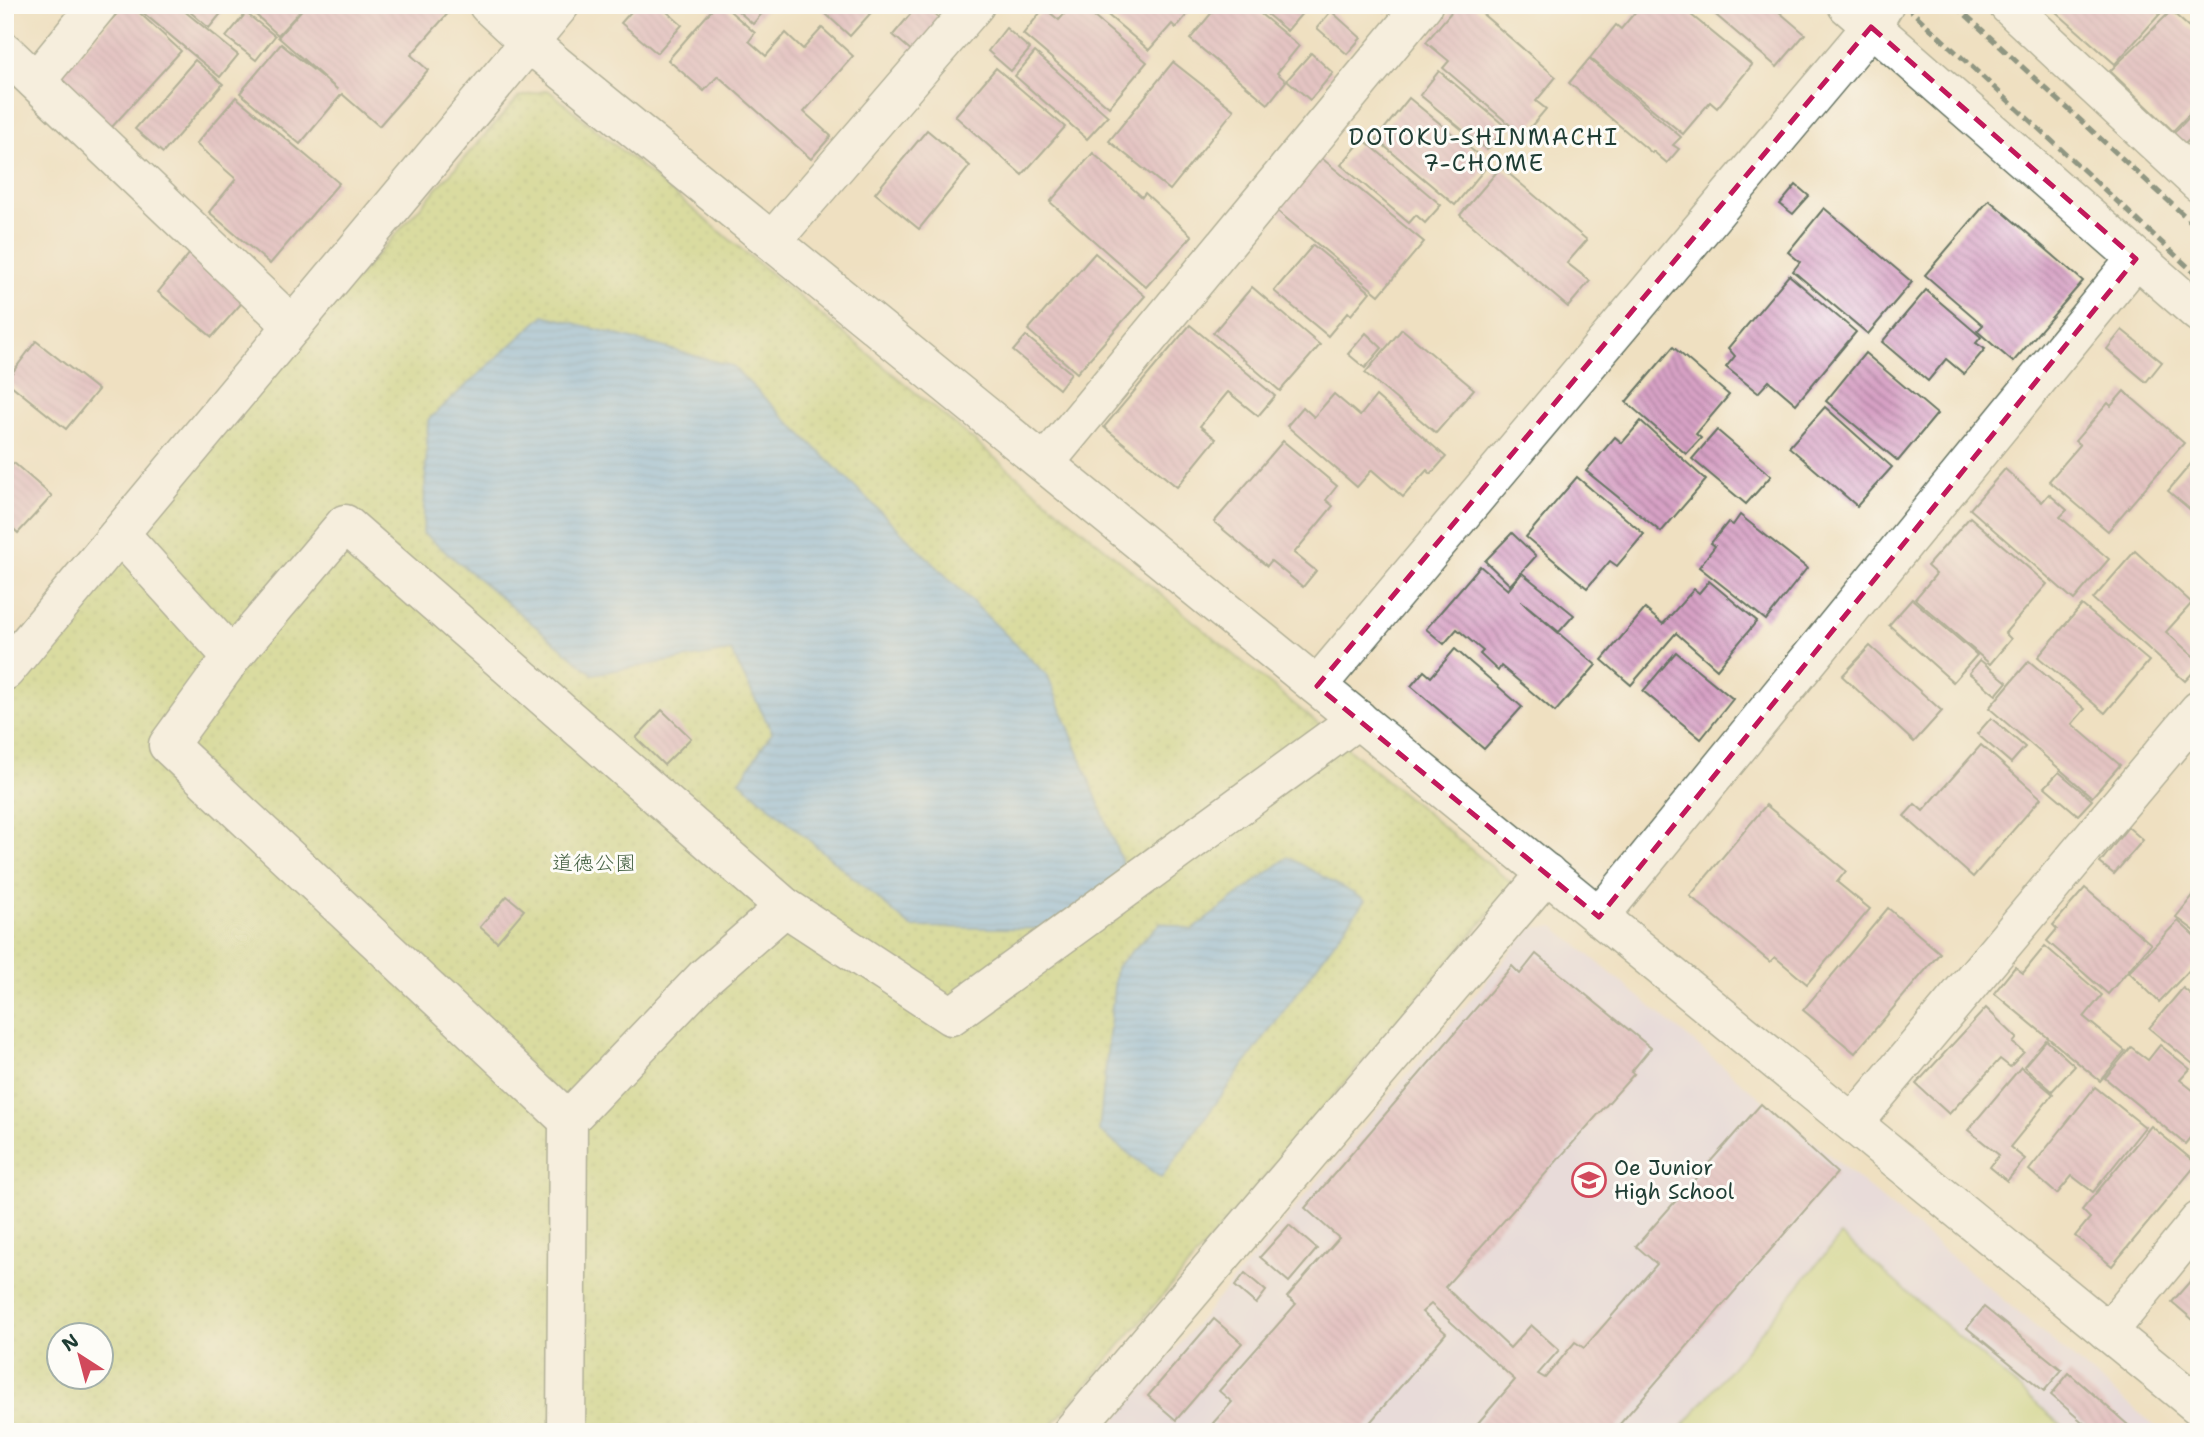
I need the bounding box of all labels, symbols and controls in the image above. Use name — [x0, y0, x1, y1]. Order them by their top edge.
district label: DOTOKU-SHINMACHI 7-CHOME — [1349, 122, 1619, 178]
park label: 道徳公園 — [552, 849, 636, 877]
place label: Oe Junior High School — [1614, 1154, 1735, 1206]
school or university icon: Oe Junior High School — [1570, 1161, 1608, 1199]
north arrow — [46, 1322, 116, 1392]
text: N — [57, 1328, 84, 1357]

